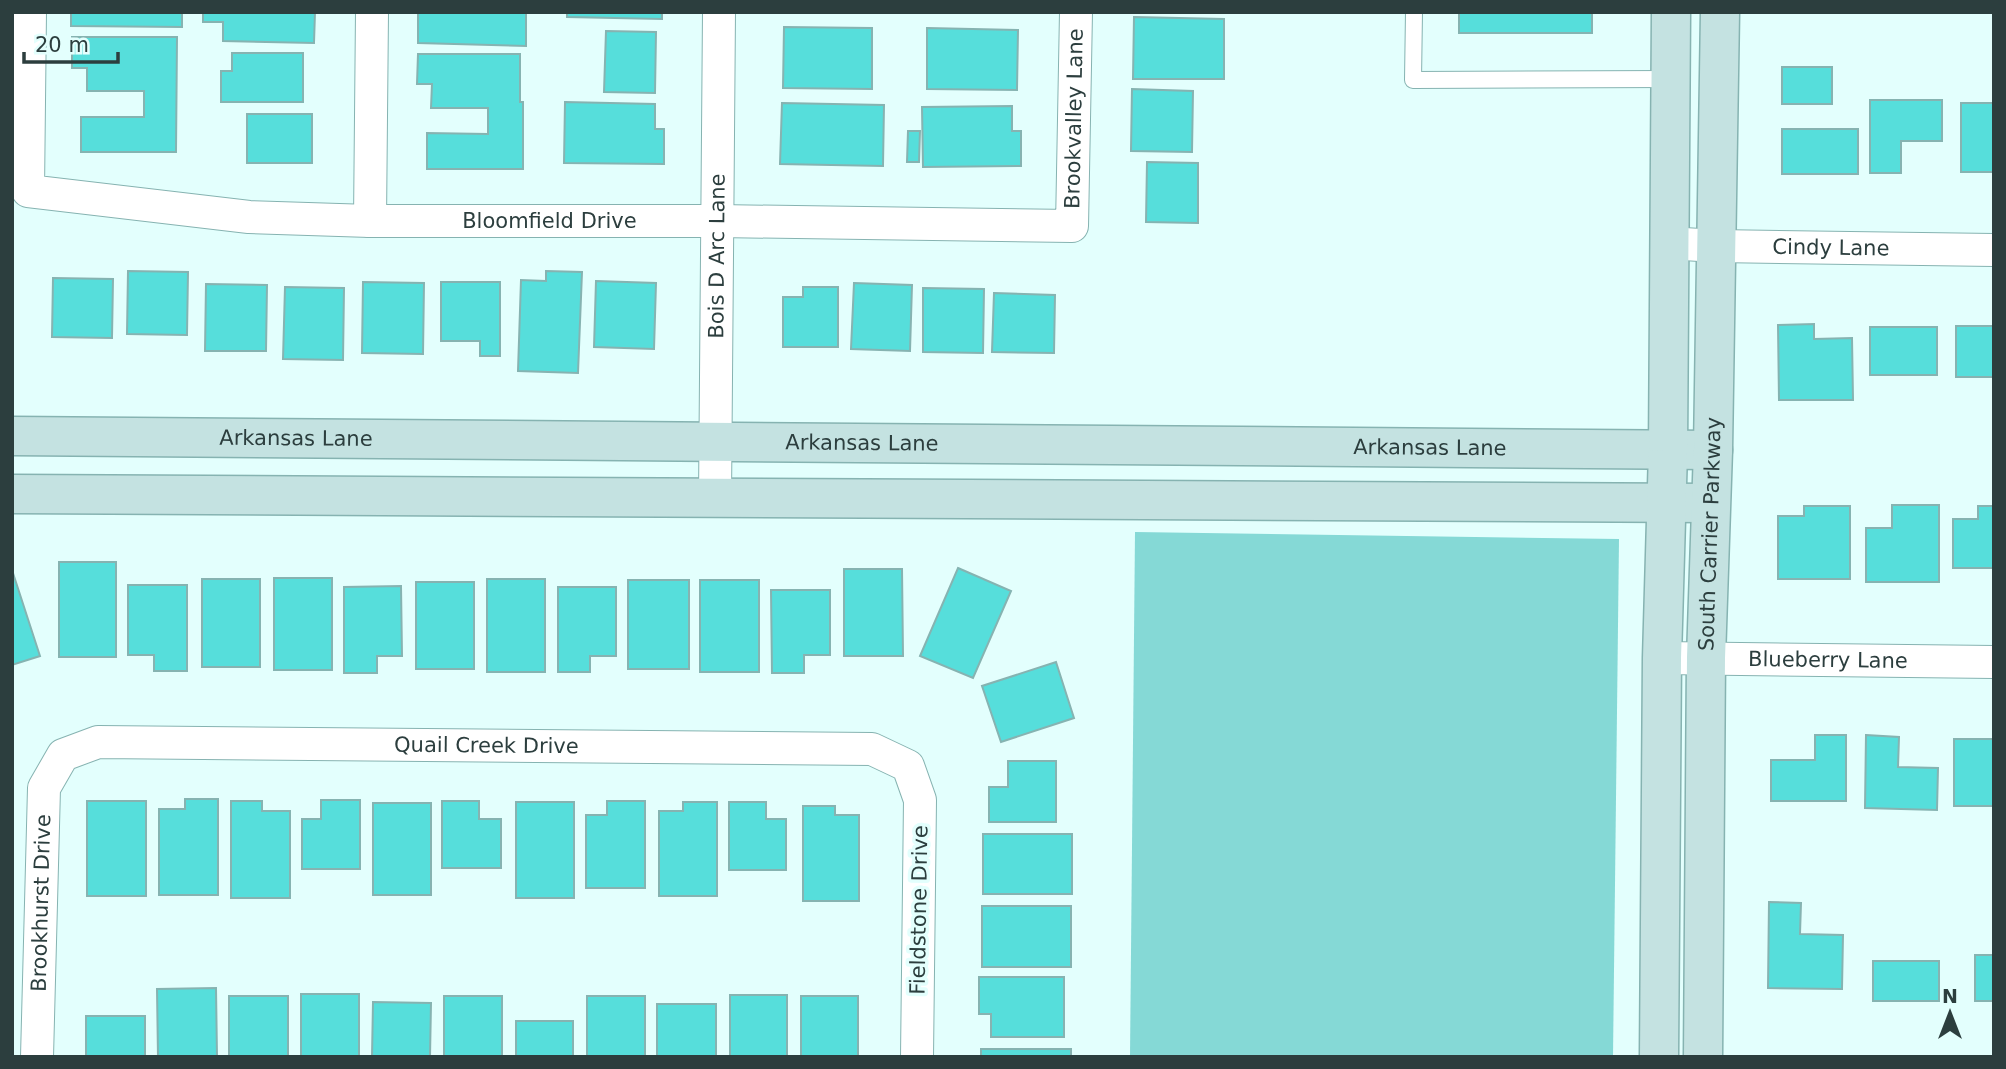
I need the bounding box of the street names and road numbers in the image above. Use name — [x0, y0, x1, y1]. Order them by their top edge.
street label: Brookvalley Lane — [1060, 28, 1088, 209]
street label: Bois D Arc Lane — [704, 173, 730, 339]
street label: Bloomfield Drive — [462, 209, 637, 233]
street label: Cindy Lane — [1772, 235, 1890, 260]
street label: South Carrier Parkway — [1694, 417, 1726, 652]
street label: Arkansas Lane — [219, 426, 373, 451]
street label: Arkansas Lane — [785, 430, 939, 456]
street label: Arkansas Lane — [1353, 435, 1507, 460]
street label: Blueberry Lane — [1748, 647, 1908, 673]
street label: Quail Creek Drive — [394, 733, 579, 758]
street label: Brookhurst Drive — [27, 814, 55, 992]
street label: Fieldstone Drive — [906, 825, 932, 995]

